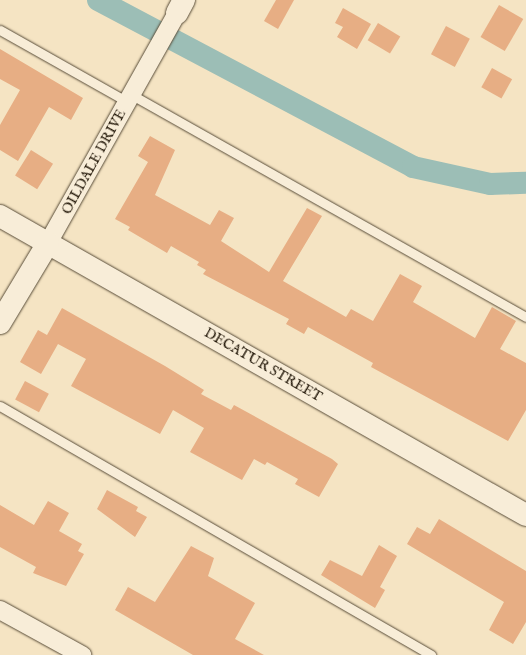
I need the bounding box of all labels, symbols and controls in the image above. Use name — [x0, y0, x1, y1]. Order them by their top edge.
street label: OILDALE DRIVE — [58, 107, 130, 217]
street label: DECATUR STREET — [201, 324, 325, 406]

